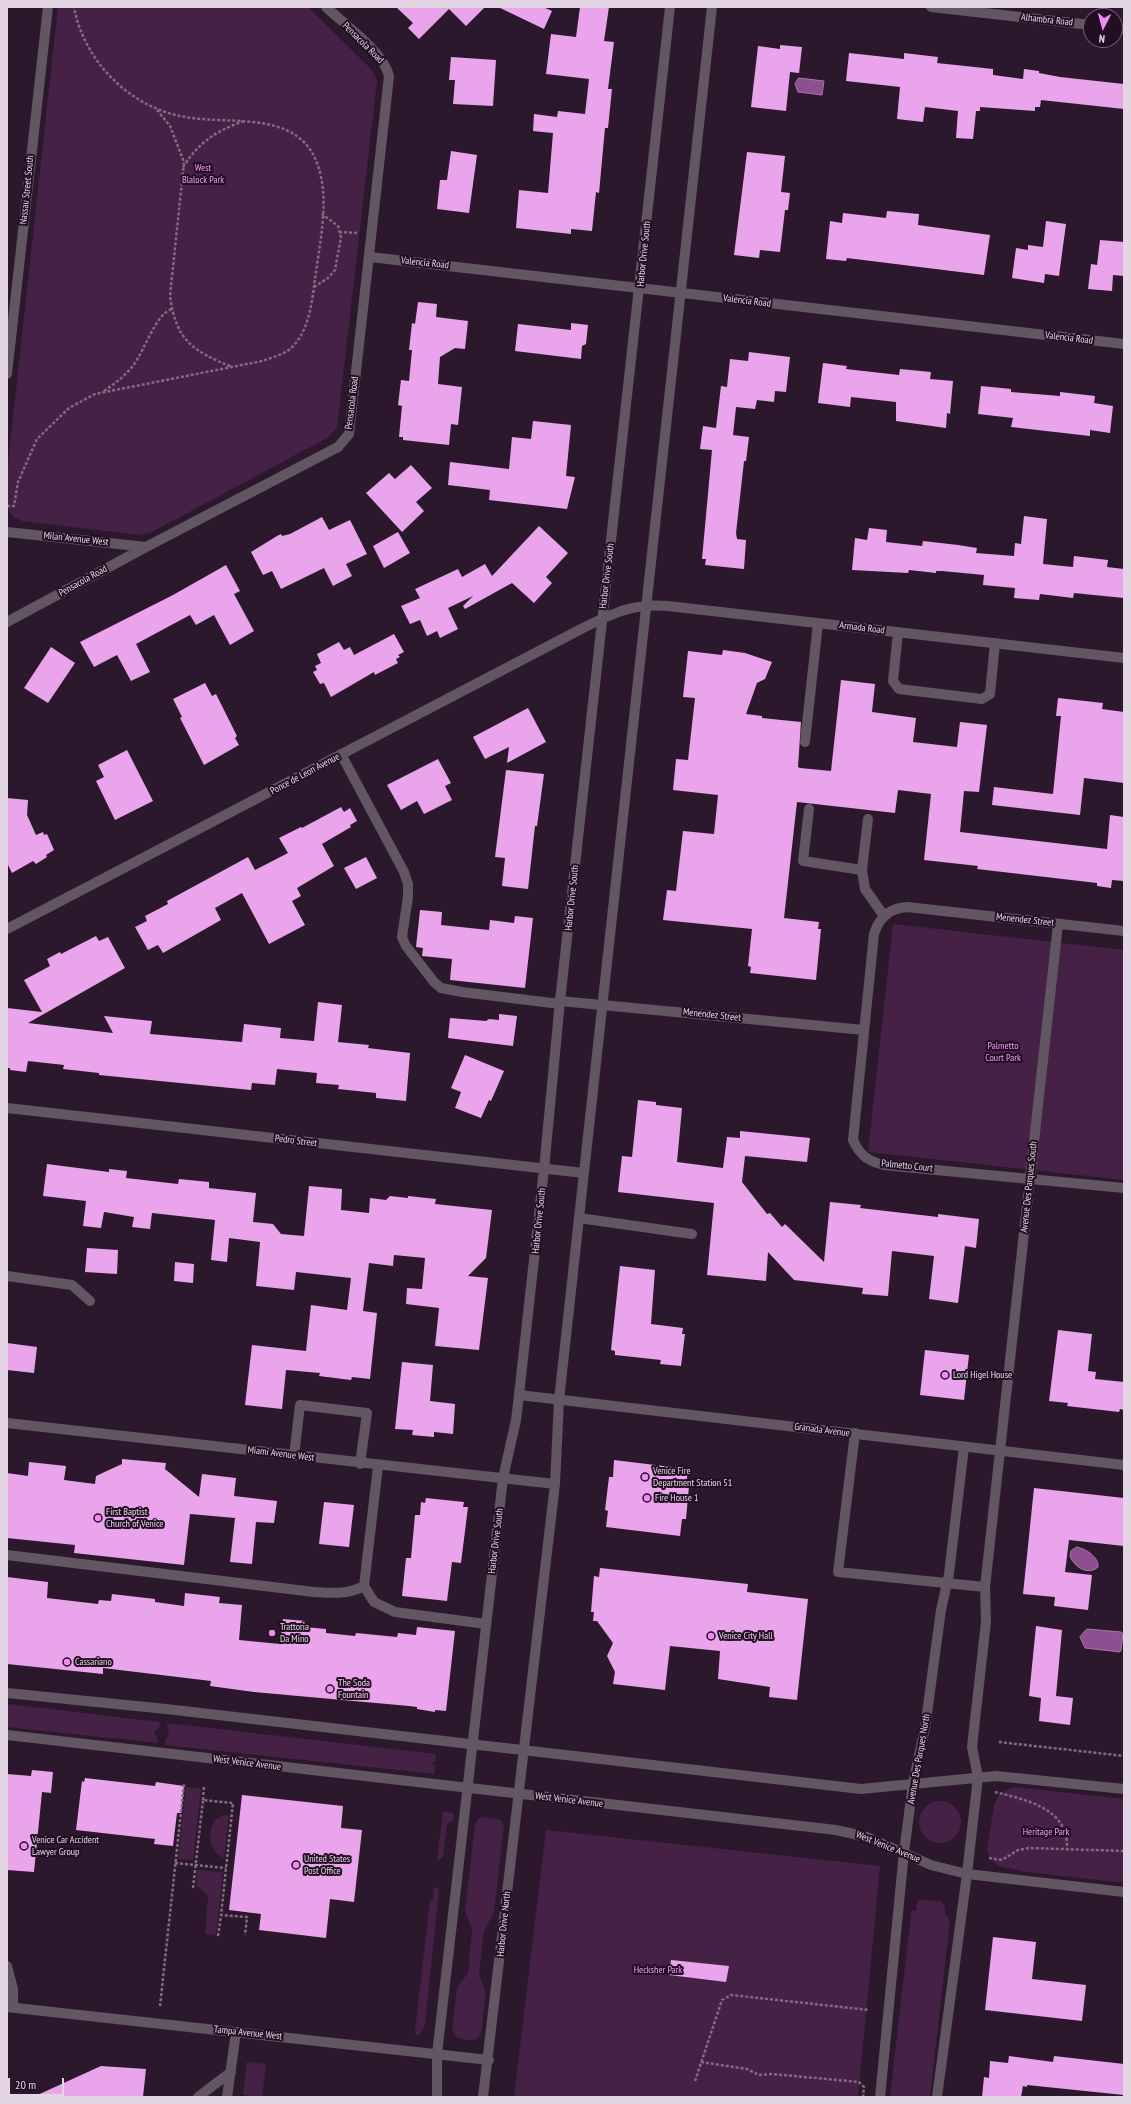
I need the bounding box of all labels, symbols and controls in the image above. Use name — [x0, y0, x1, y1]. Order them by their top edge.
north arrow — [1083, 8, 1123, 48]
street label: Alhambra Road — [1020, 11, 1074, 29]
street label: Pensacola Road — [340, 20, 386, 66]
text: N — [1098, 32, 1106, 46]
street label: Nassau Street South — [17, 155, 37, 225]
park label: West Blalock Park — [182, 162, 224, 186]
street label: Harbor Drive South — [635, 221, 653, 287]
street label: Valencia Road — [401, 255, 449, 271]
street label: Valencia Road — [722, 292, 772, 310]
street label: Valencia Road — [1044, 329, 1094, 347]
street label: Pensacola Road — [343, 376, 361, 430]
street label: Milan Avenue West — [43, 530, 109, 548]
street label: Harbor Drive South — [597, 543, 617, 609]
street label: Pensacola Road — [57, 563, 109, 599]
street label: Armada Road — [839, 619, 885, 637]
street label: Ponce de Leon Avenue — [268, 751, 342, 797]
street label: Harbor Drive South — [563, 865, 581, 931]
street label: Menendez Street — [995, 911, 1055, 929]
street label: Menendez Street — [682, 1006, 742, 1024]
park label: Palmetto Court Park — [985, 1040, 1021, 1064]
street label: Pedro Street — [274, 1132, 318, 1150]
street label: Avenue Des Parques South — [1018, 1141, 1040, 1233]
street label: Palmetto Court — [881, 1157, 933, 1175]
street label: Harbor Drive South — [530, 1188, 548, 1254]
place label: Lord Higel House — [953, 1369, 1012, 1381]
marker: Lord Higel House — [940, 1370, 950, 1380]
street label: Granada Avenue — [794, 1421, 850, 1439]
street label: Miami Avenue West — [247, 1444, 315, 1464]
place label: Venice Fire Department Station 51 — [653, 1465, 732, 1488]
marker: Venice Fire Department Station 51 — [640, 1472, 650, 1482]
place label: Fire House 1 — [655, 1492, 698, 1504]
marker: Fire House 1 — [642, 1493, 652, 1503]
place label: First Baptist Church of Venice — [106, 1506, 163, 1530]
street label: Harbor Drive South — [486, 1508, 506, 1574]
marker: First Baptist Church of Venice — [93, 1513, 103, 1523]
place label: Trattoria Da Mino — [280, 1621, 309, 1644]
marker: Trattoria Da Mino — [267, 1628, 277, 1638]
place label: Venice City Hall — [719, 1630, 773, 1642]
marker: Venice City Hall — [706, 1631, 716, 1641]
place label: Cassariano — [75, 1656, 112, 1668]
marker: Cassariano — [62, 1657, 72, 1667]
place label: The Soda Fountain — [338, 1677, 370, 1700]
marker: The Soda Fountain — [325, 1684, 335, 1694]
street label: Avenue Des Parques North — [905, 1713, 933, 1805]
street label: West Venice Avenue — [212, 1753, 282, 1773]
street label: West Venice Avenue — [534, 1790, 604, 1810]
park label: Heritage Park — [1023, 1826, 1069, 1838]
street label: West Venice Avenue — [854, 1829, 922, 1865]
place label: Venice Car Accident Lawyer Group — [32, 1834, 99, 1858]
marker: Venice Car Accident Lawyer Group — [19, 1841, 29, 1851]
place label: United States Post Office — [304, 1853, 350, 1876]
marker: United States Post Office — [291, 1860, 301, 1870]
street label: Harbor Drive North — [495, 1891, 513, 1957]
park label: Hecksher Park — [634, 1964, 682, 1976]
street label: Tampa Avenue West — [213, 2023, 283, 2043]
scale bar — [10, 2070, 66, 2096]
text: 20 m — [15, 2077, 36, 2092]

